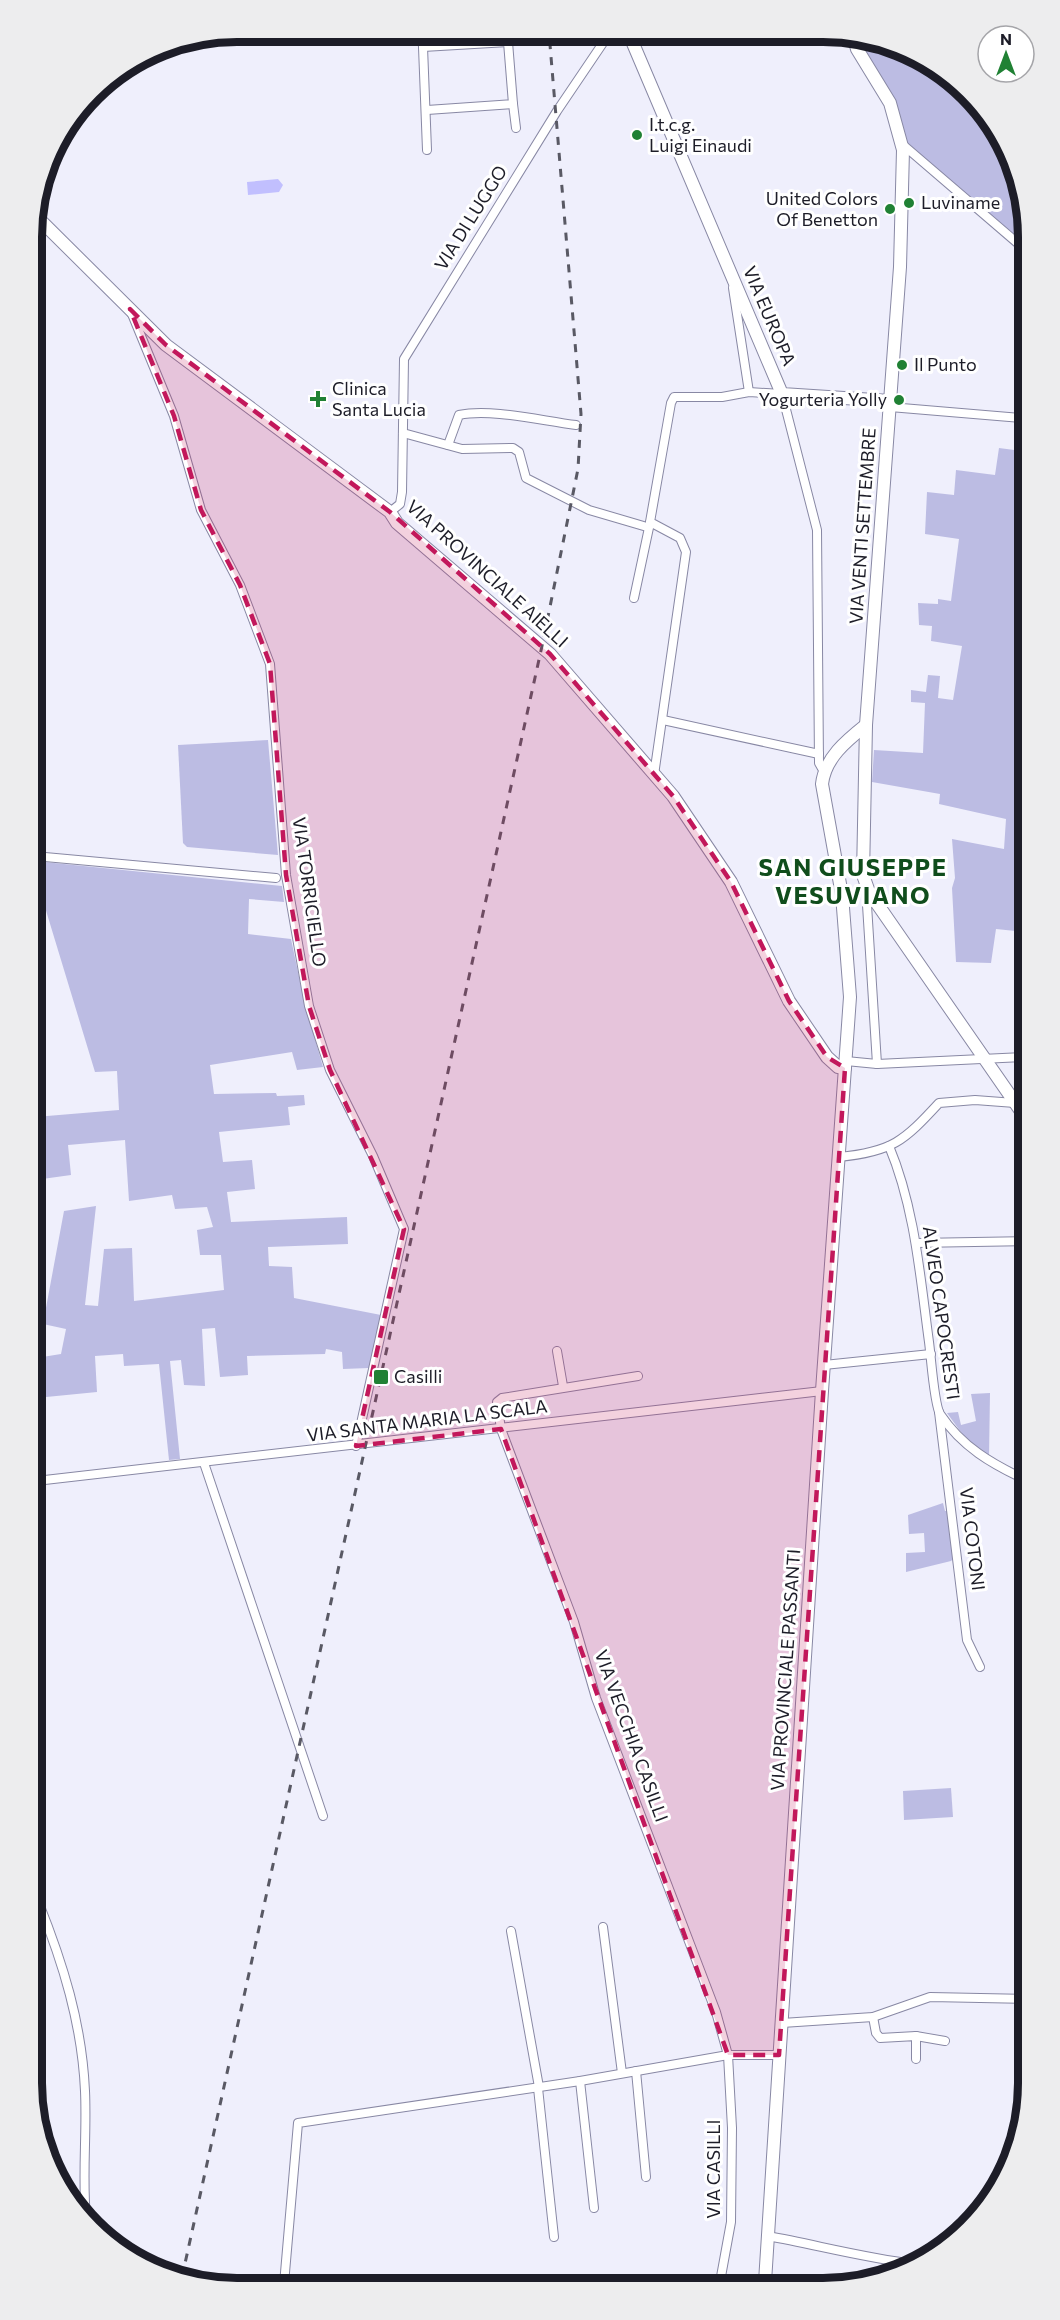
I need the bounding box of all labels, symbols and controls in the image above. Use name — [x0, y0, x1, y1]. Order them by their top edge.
north arrow — [976, 24, 1036, 84]
text: N — [1000, 29, 1012, 48]
place label: I.t.c.g. Luigi Einaudi — [649, 113, 752, 156]
marker: I.t.c.g. Luigi Einaudi — [630, 128, 644, 142]
street label: VIA DI LUGGO — [429, 161, 511, 274]
place label: United Colors Of Benetton — [766, 187, 878, 230]
place label: Luviname — [921, 191, 1000, 213]
marker: Luviname — [902, 196, 916, 210]
marker: United Colors Of Benetton — [883, 202, 897, 216]
street label: VIA EUROPA — [739, 262, 801, 369]
place label: Il Punto — [914, 353, 977, 375]
marker: Il Punto — [895, 358, 909, 372]
place label: Clinica Santa Lucia — [332, 377, 426, 420]
place label: Yogurteria Yolly — [758, 388, 887, 410]
marker: Clinica Santa Lucia — [309, 390, 327, 408]
marker: Yogurteria Yolly — [892, 393, 906, 407]
street label: VIA VENTI SETTEMBRE — [844, 427, 880, 625]
street label: VIA PROVINCIALE AIELLI — [402, 495, 573, 652]
street label: VIA TORRICIELLO — [289, 816, 331, 968]
district label: SAN GIUSEPPE VESUVIANO — [759, 852, 947, 909]
street label: ALVEO CAPOCRESTI — [919, 1225, 965, 1401]
place label: Casilli — [394, 1365, 442, 1387]
marker: Casilli — [372, 1368, 390, 1386]
street label: VIA SANTA MARIA LA SCALA — [305, 1394, 549, 1446]
street label: VIA COTONI — [956, 1486, 990, 1592]
street label: VIA PROVINCIALE PASSANTI — [766, 1548, 804, 1792]
street label: VIA VECCHIA CASILLI — [591, 1647, 673, 1825]
street label: VIA CASILLI — [702, 2119, 724, 2219]

